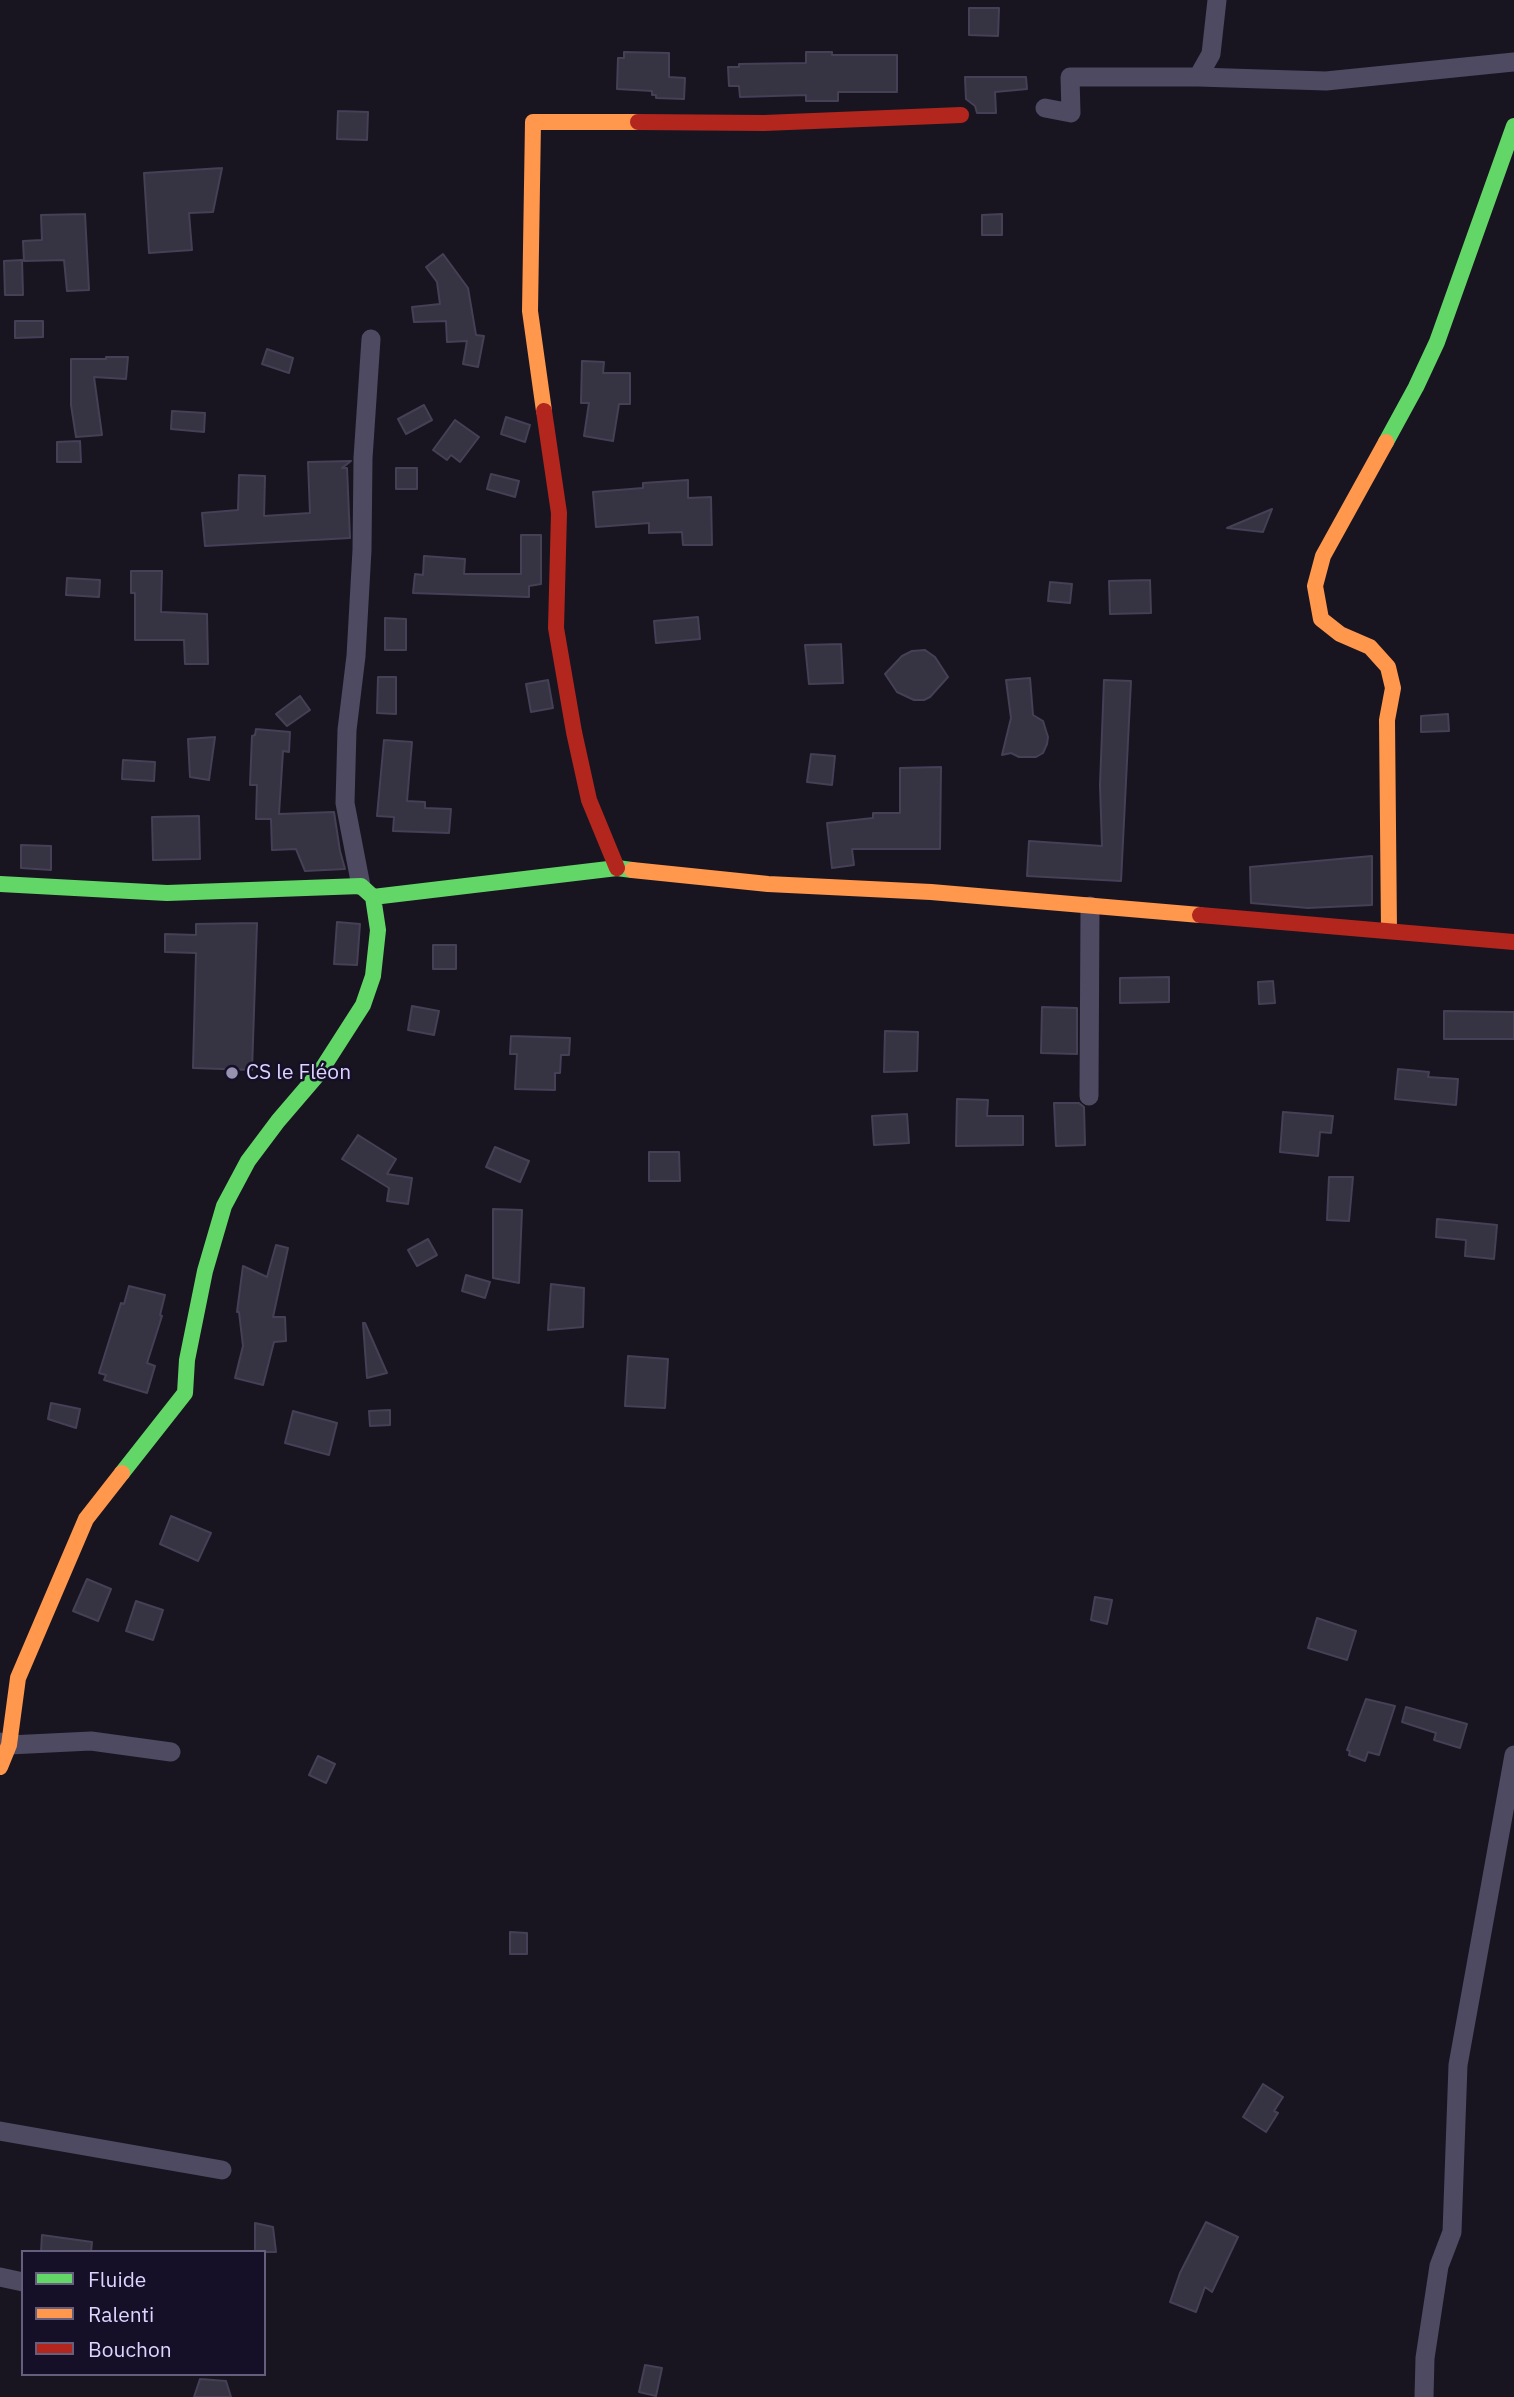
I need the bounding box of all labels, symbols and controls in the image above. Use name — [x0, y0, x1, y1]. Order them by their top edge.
place label: CS le Fléon — [246, 1060, 351, 1086]
marker: CS le Fléon — [224, 1065, 240, 1081]
legend — [21, 2250, 266, 2376]
text: Fluide — [88, 2265, 146, 2293]
text: Ralenti — [88, 2300, 154, 2328]
text: Bouchon — [88, 2335, 172, 2363]

